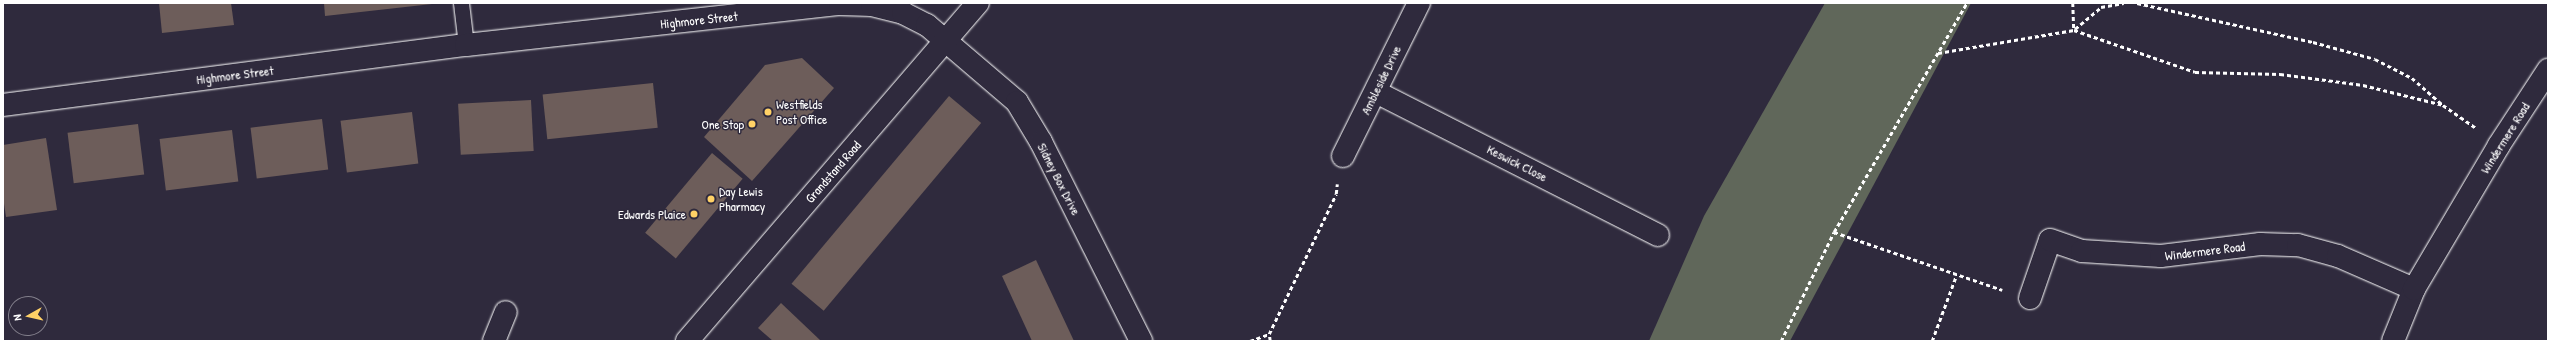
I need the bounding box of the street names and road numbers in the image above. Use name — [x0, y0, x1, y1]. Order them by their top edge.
street label: Highmore Street — [660, 8, 738, 32]
street label: Ambleside Drive — [1358, 43, 1404, 117]
street label: Highmore Street — [195, 63, 275, 87]
street label: Windermere Road — [2477, 100, 2533, 176]
street label: Grandstand Road — [802, 138, 864, 206]
street label: Sidney Box Drive — [1034, 140, 1084, 218]
street label: Keswick Close — [1484, 141, 1550, 185]
street label: Windermere Road — [2164, 238, 2246, 264]

